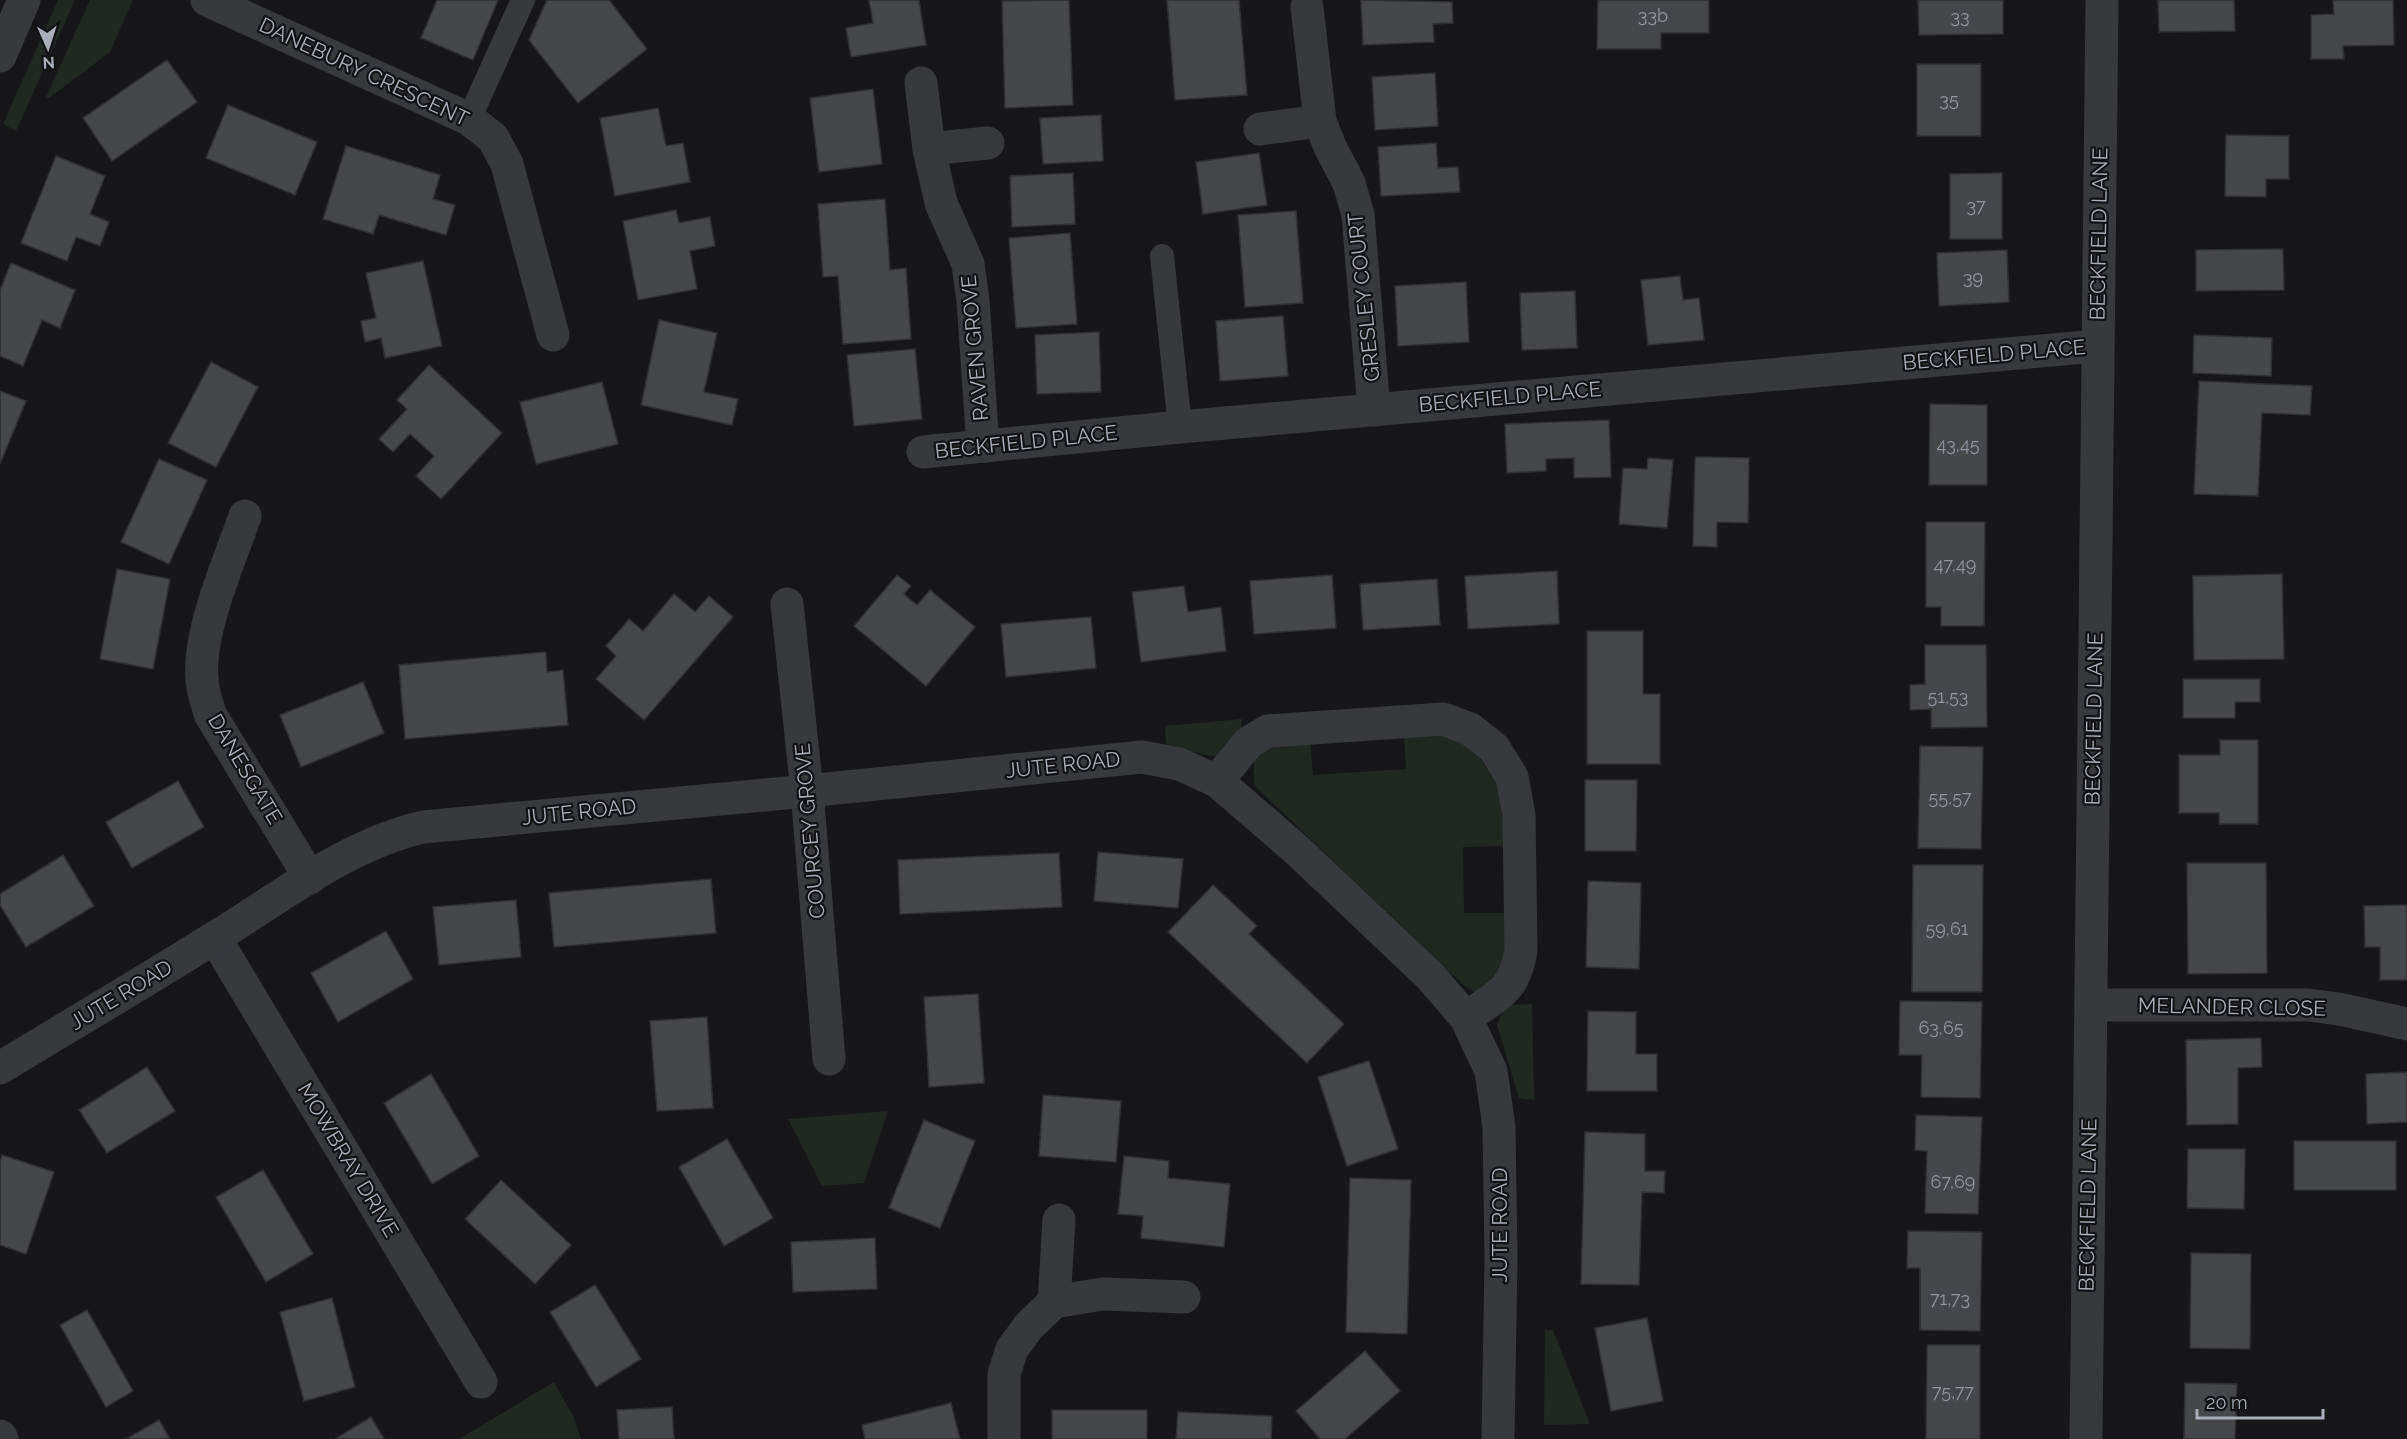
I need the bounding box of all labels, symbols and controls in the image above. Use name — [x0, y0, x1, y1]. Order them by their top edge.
house number: 33b — [1638, 5, 1668, 26]
house number: 33 — [1950, 6, 1970, 27]
street label: DANEBURY CRESCENT — [255, 12, 473, 131]
north arrow — [18, 18, 78, 78]
text: N — [42, 53, 55, 72]
house number: 35 — [1939, 89, 1959, 110]
street label: BECKFIELD LANE — [2084, 147, 2113, 321]
house number: 37 — [1966, 195, 1986, 216]
street label: GRESLEY COURT — [1342, 211, 1385, 383]
house number: 39 — [1963, 267, 1983, 288]
street label: RAVEN GROVE — [956, 274, 993, 422]
street label: BECKFIELD PLACE — [1901, 334, 2086, 375]
street label: BECKFIELD PLACE — [1417, 376, 1602, 417]
street label: BECKFIELD PLACE — [933, 419, 1119, 464]
house number: 43,45 — [1936, 434, 1980, 455]
house number: 47,49 — [1934, 554, 1976, 575]
street label: BECKFIELD LANE — [2079, 632, 2108, 806]
house number: 51,53 — [1928, 686, 1969, 707]
street label: DANESGATE — [203, 709, 288, 828]
street label: COURCEY GROVE — [789, 742, 830, 920]
street label: JUTE ROAD — [1004, 746, 1121, 783]
house number: 55,57 — [1928, 787, 1972, 808]
street label: JUTE ROAD — [520, 793, 637, 830]
house number: 59,61 — [1926, 918, 1969, 939]
street label: JUTE ROAD — [65, 954, 177, 1035]
street label: MELANDER CLOSE — [2138, 992, 2326, 1021]
house number: 63,65 — [1918, 1017, 1964, 1038]
street label: MOWBRAY DRIVE — [293, 1078, 404, 1241]
street label: BECKFIELD LANE — [2073, 1118, 2102, 1292]
street label: JUTE ROAD — [1487, 1167, 1512, 1283]
house number: 67,69 — [1931, 1171, 1975, 1192]
house number: 71,73 — [1930, 1288, 1970, 1309]
house number: 75,77 — [1932, 1381, 1974, 1402]
scale bar — [2197, 1382, 2323, 1420]
text: 20 m — [2206, 1392, 2248, 1413]

